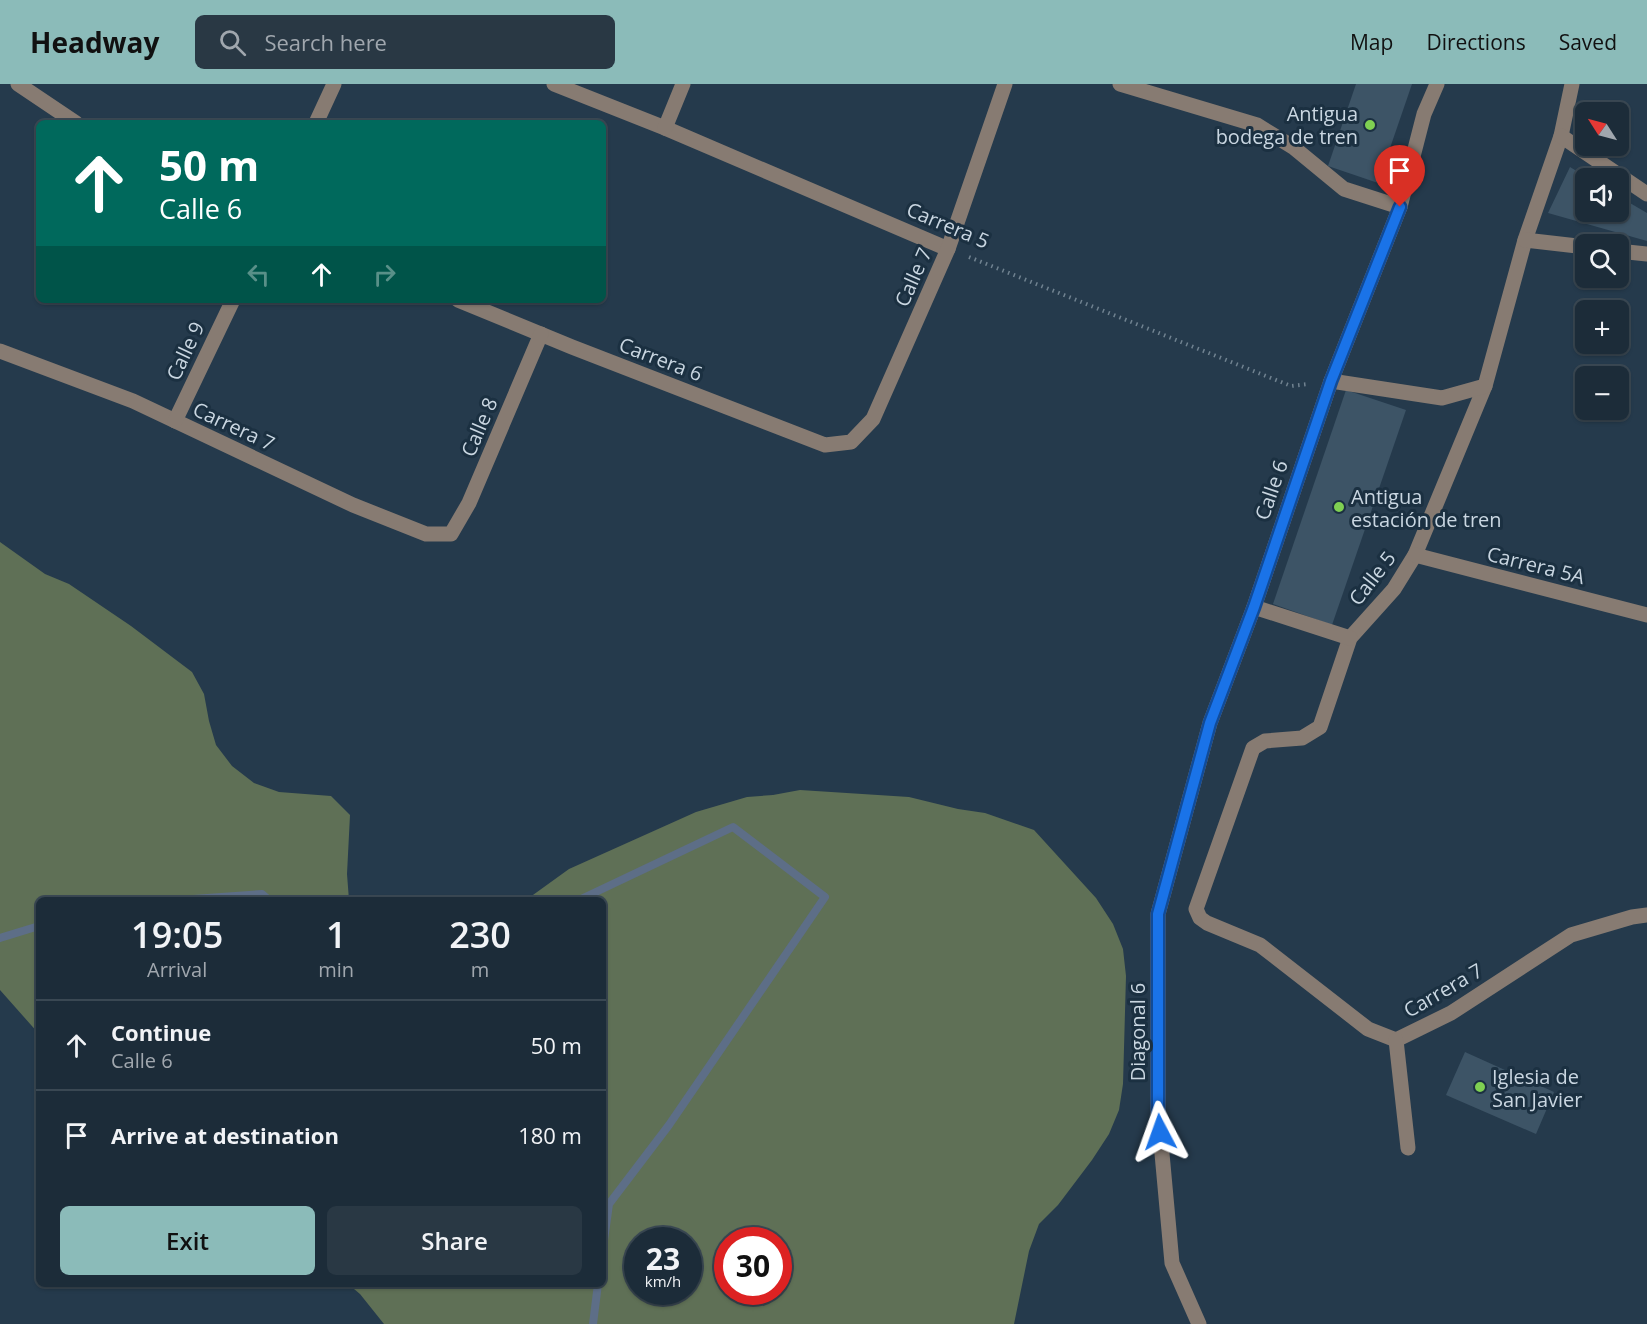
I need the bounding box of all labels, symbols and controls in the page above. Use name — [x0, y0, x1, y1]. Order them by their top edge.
search box — [195, 15, 615, 69]
text: Headway — [30, 23, 159, 61]
icon: search — [216, 26, 249, 59]
text: Search here — [264, 27, 387, 57]
text: Map — [1350, 28, 1393, 56]
text: Directions — [1426, 28, 1526, 56]
text: Saved — [1559, 28, 1617, 56]
place label: Antigua bodega de tren — [1216, 100, 1358, 150]
north arrow — [1575, 102, 1629, 156]
map controls — [1575, 102, 1629, 420]
marker: Antigua bodega de tren — [1363, 118, 1377, 132]
text: 50 m — [159, 136, 259, 193]
icon: ahead — [60, 144, 138, 222]
pin — [1374, 145, 1425, 207]
icon: arrive — [1383, 154, 1416, 187]
button: sound — [1575, 168, 1629, 222]
text: Calle 6 — [159, 190, 242, 227]
street label: Carrera 5 — [903, 196, 993, 254]
button: search — [1575, 234, 1629, 288]
street label: Calle 7 — [888, 243, 938, 311]
icon: left — [242, 258, 275, 291]
icon: ahead — [305, 258, 338, 291]
icon: right — [368, 258, 401, 291]
button: + — [1575, 300, 1629, 354]
street label: Calle 9 — [160, 317, 210, 385]
street label: Carrera 6 — [615, 331, 707, 387]
button: − — [1575, 366, 1629, 420]
street label: Calle 8 — [455, 393, 503, 461]
street label: Carrera 7 — [189, 395, 279, 457]
street label: Calle 6 — [1248, 456, 1294, 524]
place label: Antigua estación de tren — [1351, 483, 1502, 533]
marker: Antigua estación de tren — [1332, 500, 1346, 514]
street label: Carrera 5A — [1484, 540, 1588, 590]
street label: Calle 5 — [1342, 545, 1402, 611]
text: 19:05 — [131, 910, 223, 959]
text: 1 — [326, 910, 347, 959]
text: 230 — [449, 910, 511, 959]
text: Arrival — [147, 956, 207, 983]
text: min — [318, 956, 354, 983]
text: m — [471, 956, 489, 983]
street label: Carrera 7 — [1398, 957, 1488, 1023]
street label: Diagonal 6 — [1124, 983, 1151, 1081]
text: Continue — [111, 1017, 211, 1047]
icon: ahead — [60, 1029, 93, 1062]
text: 50 m — [531, 1030, 582, 1060]
text: Calle 6 — [111, 1047, 173, 1074]
place label: Iglesia de San Javier — [1492, 1063, 1582, 1113]
marker: Iglesia de San Javier — [1473, 1080, 1487, 1094]
position arrow — [1128, 1100, 1192, 1164]
icon: arrive — [60, 1119, 93, 1152]
text: Arrive at destination — [111, 1120, 339, 1150]
text: 180 m — [518, 1120, 582, 1150]
button: Exit — [60, 1206, 315, 1275]
button: Share — [327, 1206, 582, 1275]
speed limit sign: 30 — [714, 1227, 792, 1305]
text: 23 — [646, 1238, 680, 1279]
text: km/h — [645, 1271, 681, 1291]

